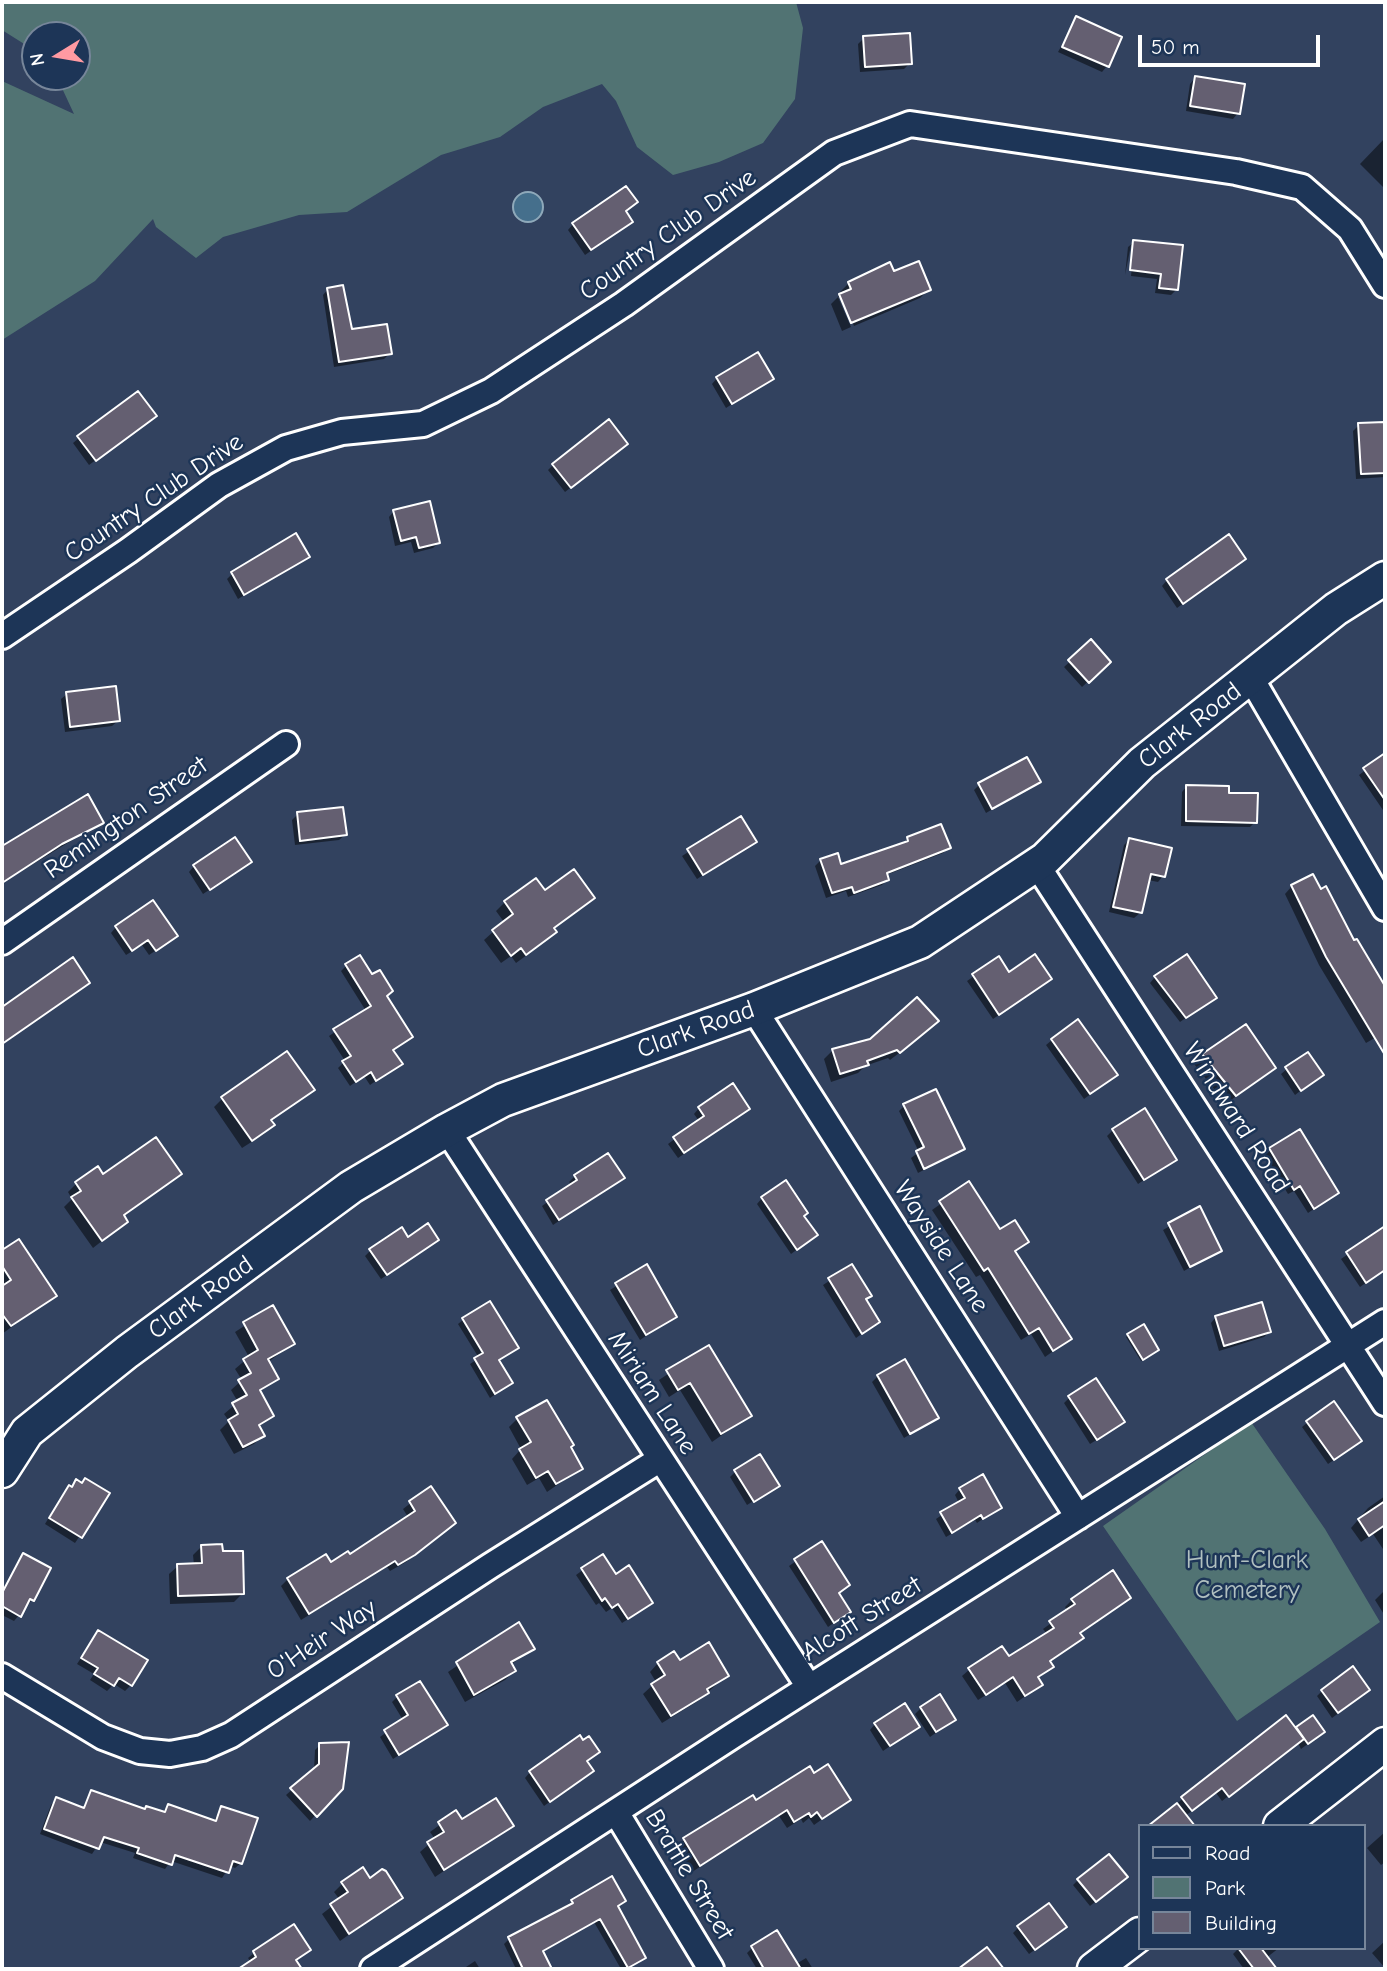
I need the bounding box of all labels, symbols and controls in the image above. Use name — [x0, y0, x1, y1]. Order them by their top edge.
north arrow — [21, 21, 91, 91]
scale bar — [1142, 21, 1324, 65]
text: 50 m — [1151, 35, 1200, 59]
text: N — [25, 51, 49, 68]
street label: Country Club Drive — [573, 162, 763, 308]
street label: Country Club Drive — [59, 427, 249, 569]
street label: Clark Road — [1132, 676, 1248, 776]
street label: Remington Street — [38, 750, 214, 886]
street label: Clark Road — [633, 994, 759, 1066]
street label: Windward Road — [1176, 1037, 1296, 1199]
street label: Wayside Lane — [887, 1175, 995, 1319]
street label: Clark Road — [142, 1249, 260, 1347]
street label: Miriam Lane — [601, 1325, 703, 1461]
park label: Hunt-Clark Cemetery — [1186, 1545, 1308, 1606]
street label: Alcott Street — [796, 1570, 928, 1668]
street label: O'Heir Way — [261, 1593, 383, 1687]
street label: Brattle Street — [638, 1804, 740, 1946]
legend — [1138, 1824, 1366, 1950]
text: Road — [1205, 1841, 1250, 1865]
text: Park — [1205, 1876, 1245, 1900]
text: Building — [1205, 1911, 1277, 1935]

